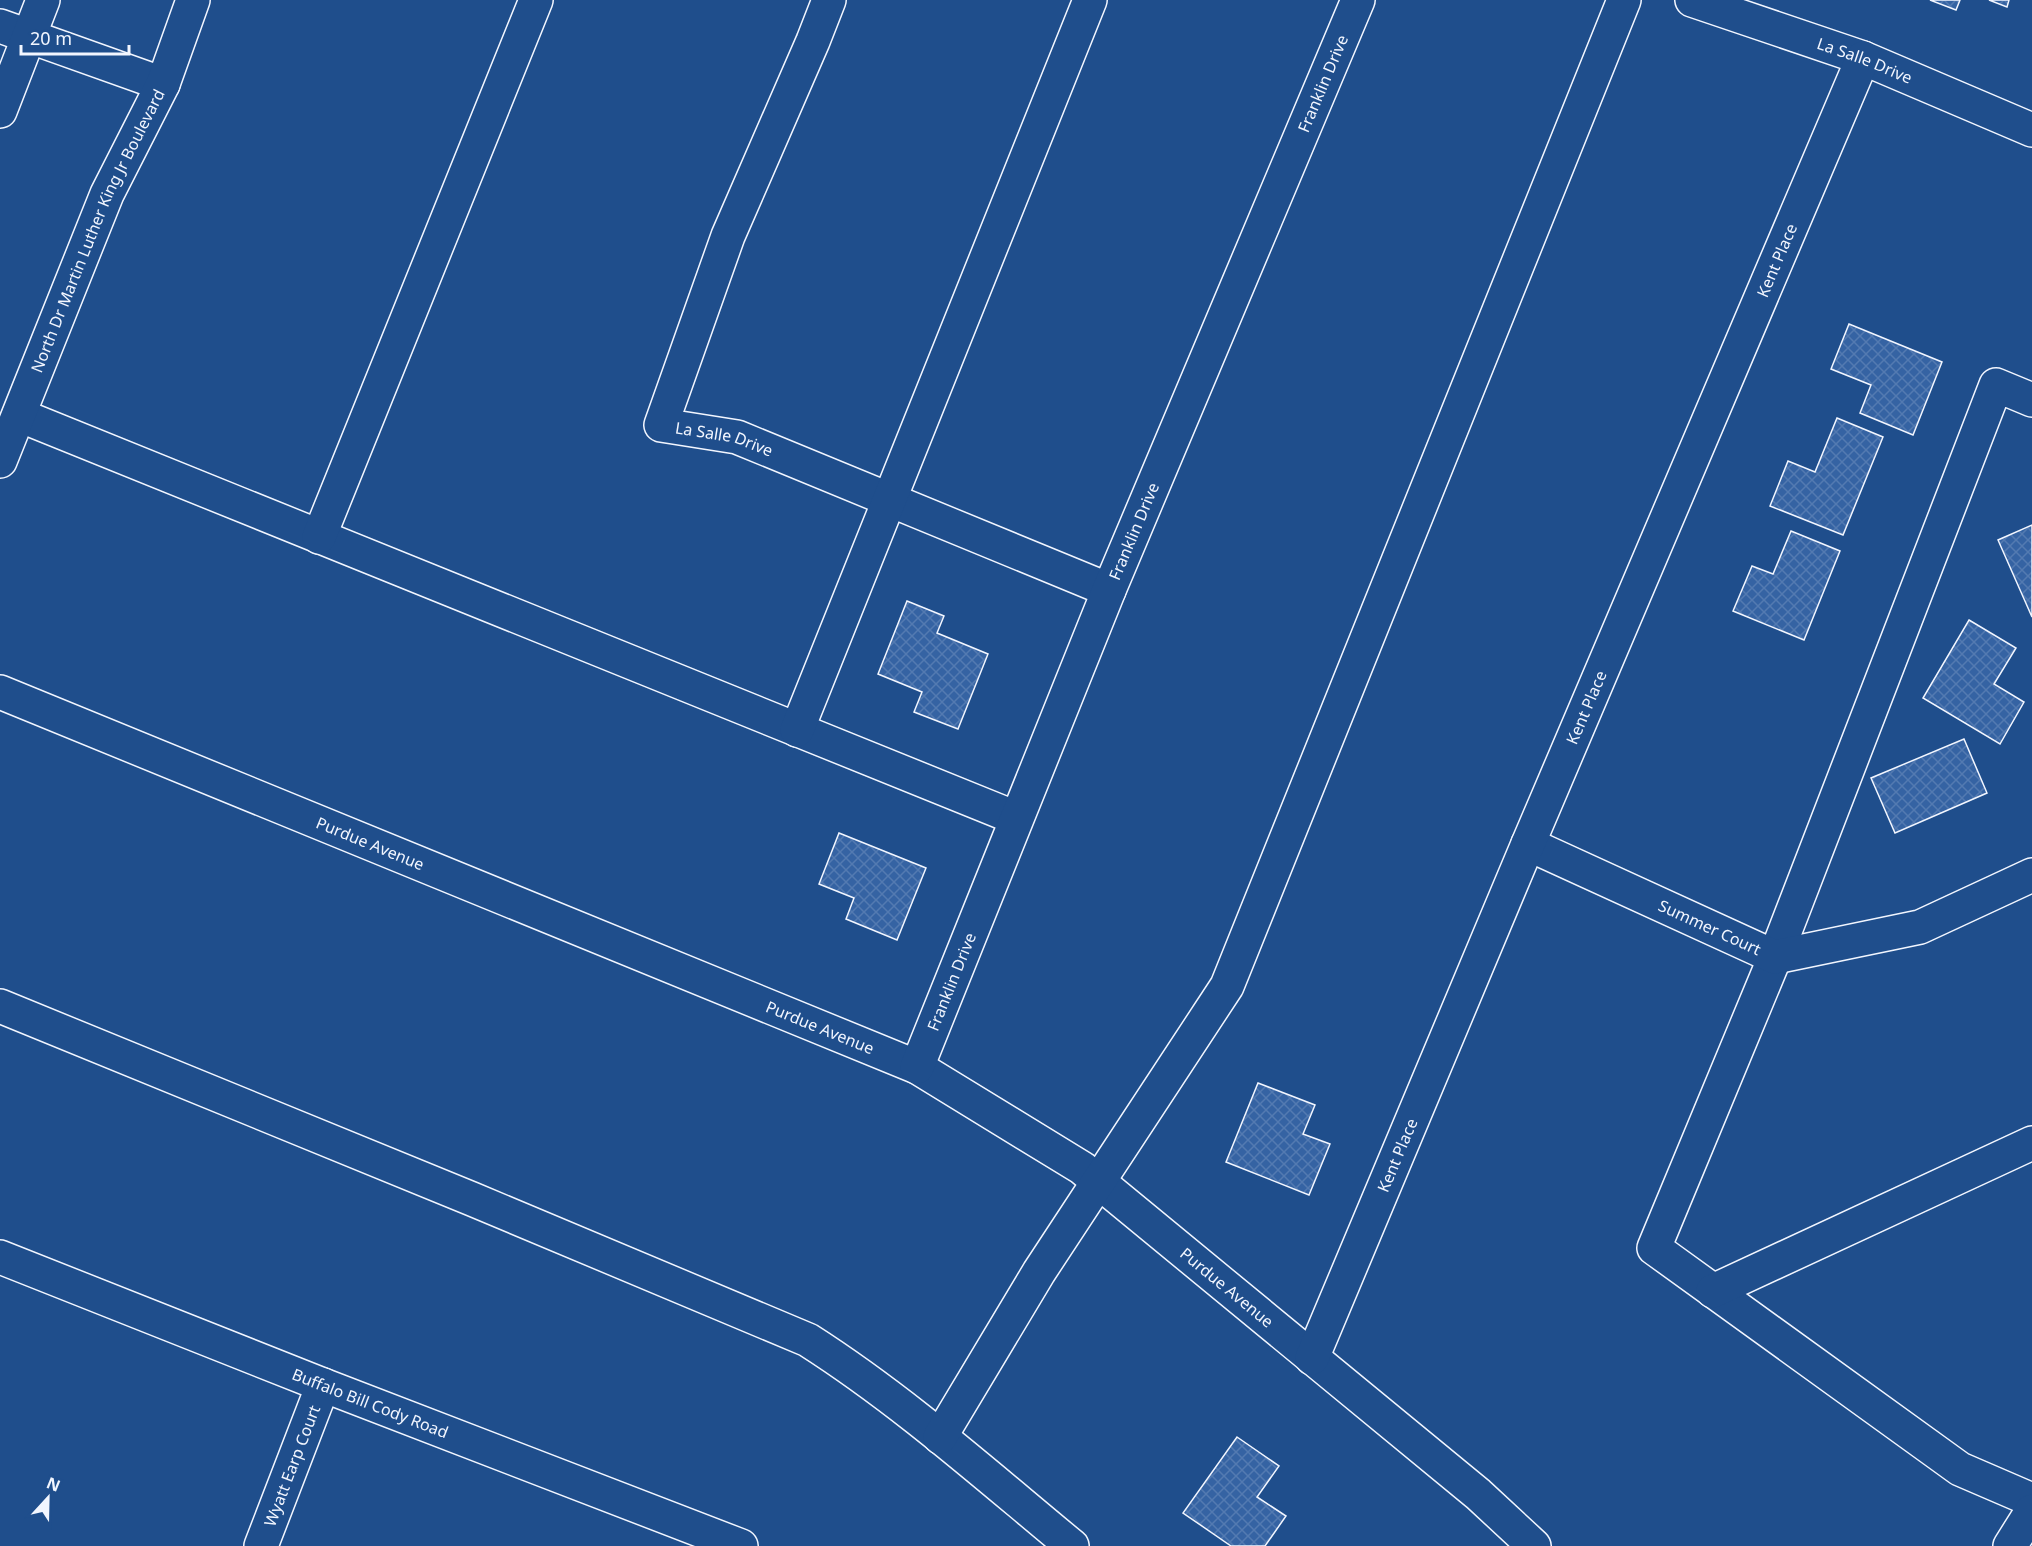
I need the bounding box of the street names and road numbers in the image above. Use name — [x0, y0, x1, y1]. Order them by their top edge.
street label: Franklin Drive — [1292, 31, 1353, 136]
street label: La Salle Drive — [1814, 32, 1916, 89]
street label: North Dr Martin Luther King Jr Boulevard — [26, 85, 170, 376]
street label: Kent Place — [1751, 220, 1802, 301]
street label: La Salle Drive — [674, 416, 776, 462]
street label: Franklin Drive — [1103, 479, 1164, 583]
street label: Kent Place — [1561, 667, 1612, 748]
street label: Purdue Avenue — [313, 811, 428, 875]
street label: Summer Court — [1655, 894, 1765, 960]
street label: Franklin Drive — [922, 929, 981, 1034]
street label: Purdue Avenue — [763, 995, 877, 1059]
street label: Kent Place — [1372, 1115, 1423, 1196]
street label: Purdue Avenue — [1176, 1242, 1278, 1332]
street label: Buffalo Bill Cody Road — [289, 1363, 451, 1443]
street label: Wyatt Earp Court — [259, 1402, 325, 1530]

